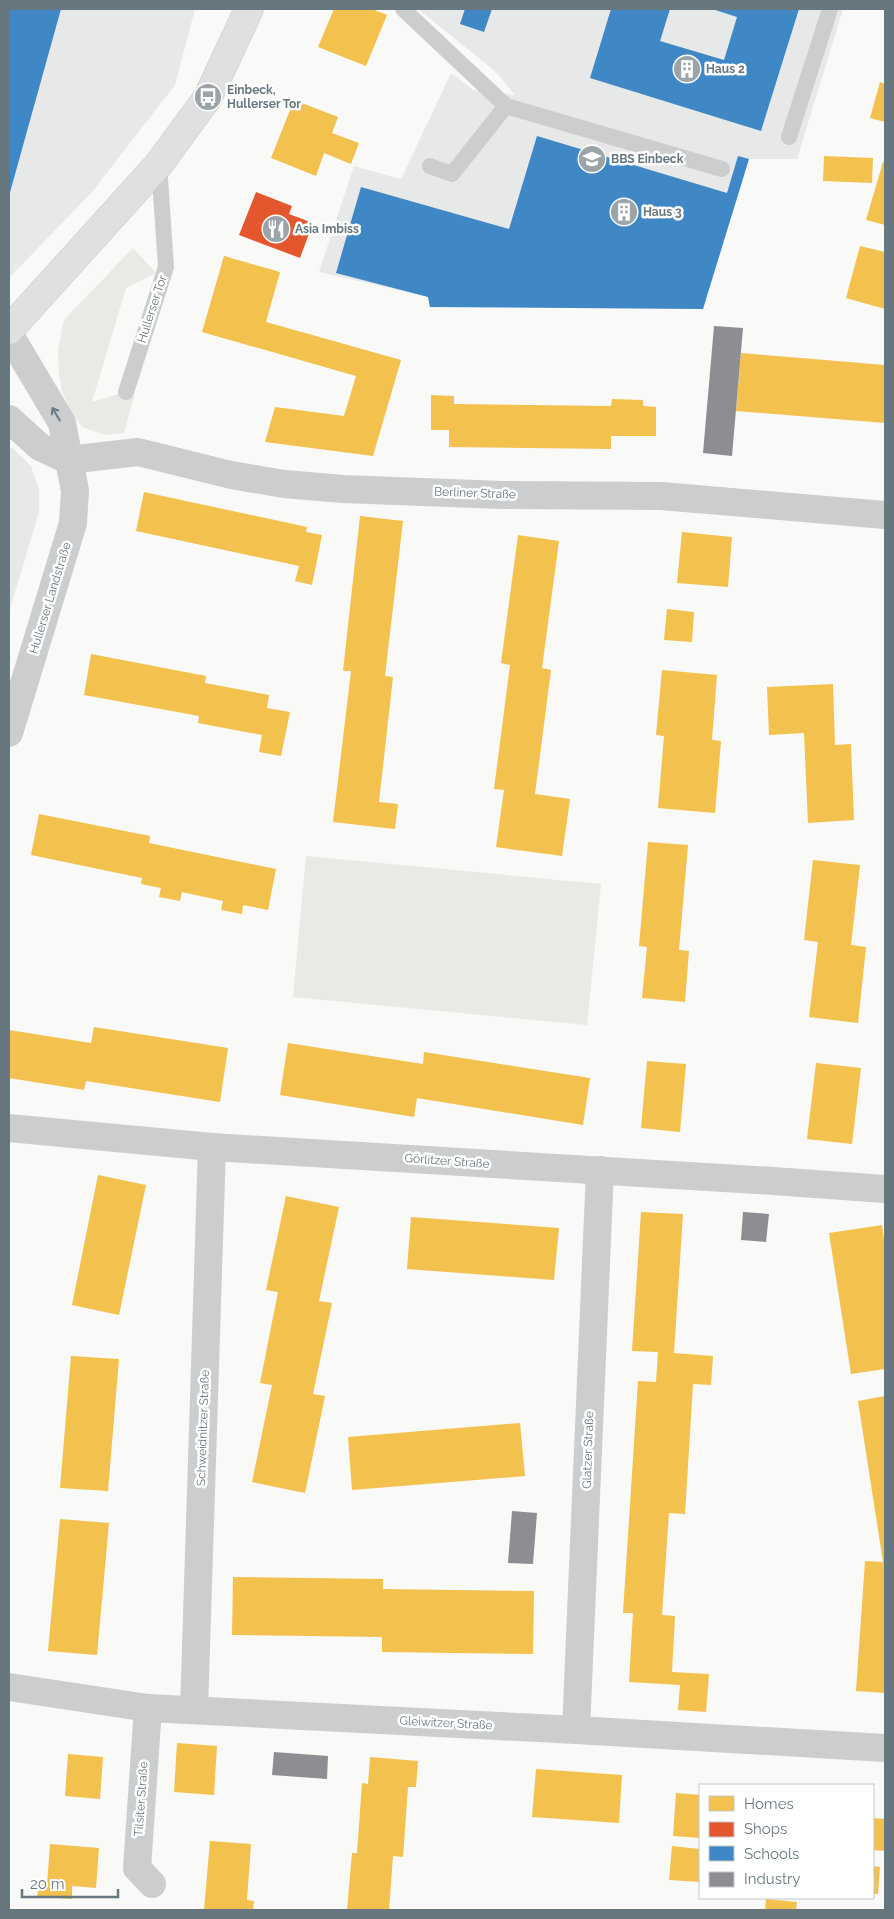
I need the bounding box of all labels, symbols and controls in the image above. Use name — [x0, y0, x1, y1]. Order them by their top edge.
building icon: Haus 2 — [672, 54, 702, 84]
place label: Haus 2 — [706, 62, 745, 76]
bus stop icon: Einbeck, Hullerser Tor — [193, 82, 223, 112]
place label: Einbeck, Hullerser Tor — [227, 83, 301, 111]
school or university icon: BBS Einbeck — [577, 144, 607, 174]
place label: BBS Einbeck — [611, 152, 684, 166]
building icon: Haus 3 — [609, 197, 639, 227]
place label: Haus 3 — [643, 205, 682, 219]
restaurant icon: Asia Imbiss — [261, 214, 291, 244]
place label: Asia Imbiss — [295, 222, 359, 236]
street label: Hullerser Tor — [134, 273, 170, 345]
one-way arrow — [51, 407, 61, 421]
street label: Berliner Straße — [434, 485, 516, 501]
street label: Hullerser Landstraße — [26, 541, 74, 655]
street label: Görlitzer Straße — [404, 1151, 490, 1171]
street label: Schweidnitzer Straße — [194, 1370, 212, 1486]
street label: Glatzer Straße — [580, 1411, 596, 1489]
street label: Gleiwitzer Straße — [399, 1714, 493, 1732]
street label: Tilsiter Straße — [131, 1761, 151, 1837]
legend — [699, 1784, 874, 1899]
text: Homes — [744, 1795, 794, 1813]
text: Shops — [744, 1820, 787, 1838]
text: Schools — [744, 1845, 799, 1863]
scale bar — [22, 1866, 119, 1898]
text: Industry — [744, 1870, 800, 1888]
text: 20 m — [30, 1875, 65, 1893]

